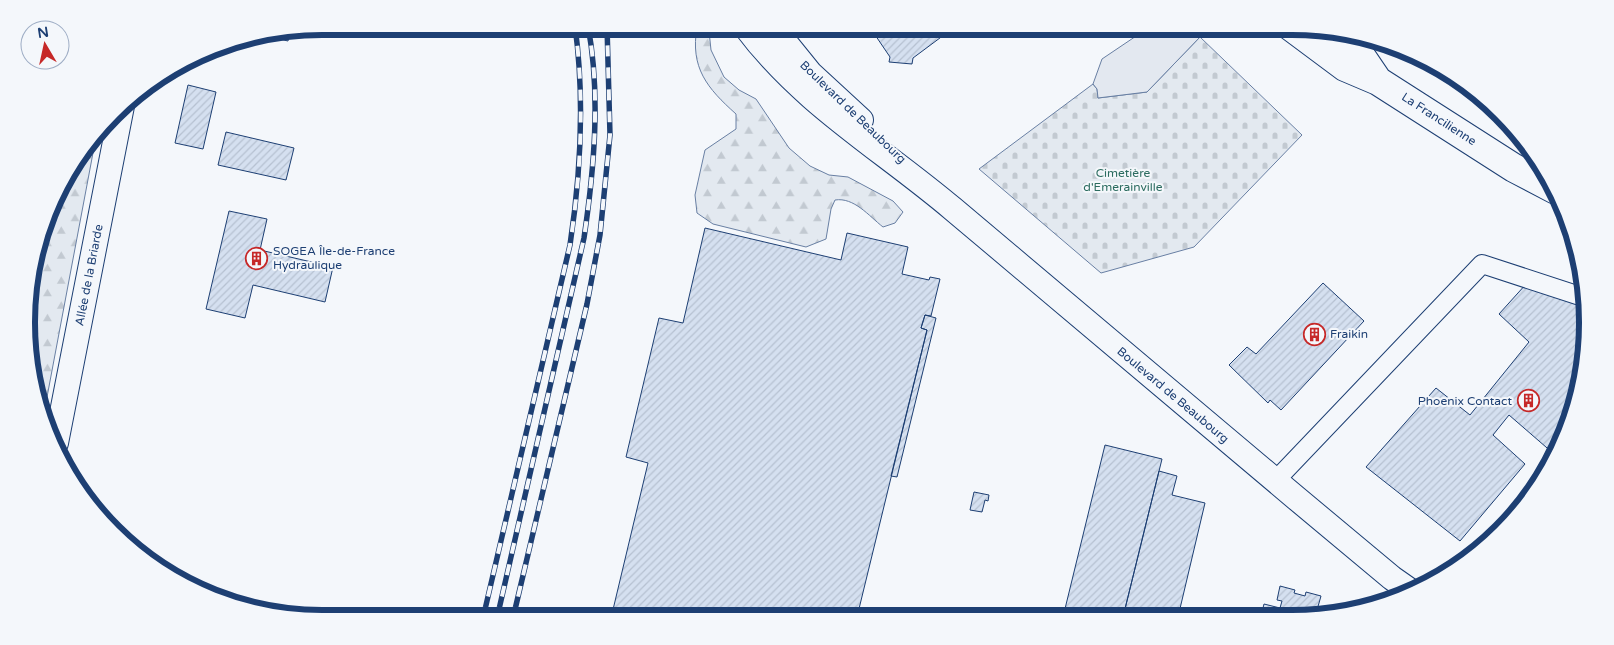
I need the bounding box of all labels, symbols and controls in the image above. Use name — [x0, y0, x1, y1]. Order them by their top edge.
north arrow — [20, 20, 70, 70]
text: N — [36, 23, 50, 42]
street label: Boulevard de Beaubourg — [797, 58, 909, 166]
street label: La Francilienne — [1399, 90, 1479, 148]
park label: Cimetière d'Emerainville — [1083, 166, 1163, 194]
street label: Allée de la Briarde — [72, 223, 106, 327]
place label: SOGEA Île-de-France Hydraulique — [273, 244, 395, 272]
building icon: SOGEA Île-de-France Hydraulique — [245, 246, 269, 270]
building icon: Fraikin — [1302, 322, 1326, 346]
place label: Fraikin — [1330, 327, 1368, 341]
street label: Boulevard de Beaubourg — [1114, 344, 1232, 446]
building icon: Phoenix Contact — [1516, 389, 1540, 413]
place label: Phoenix Contact — [1418, 394, 1512, 408]

